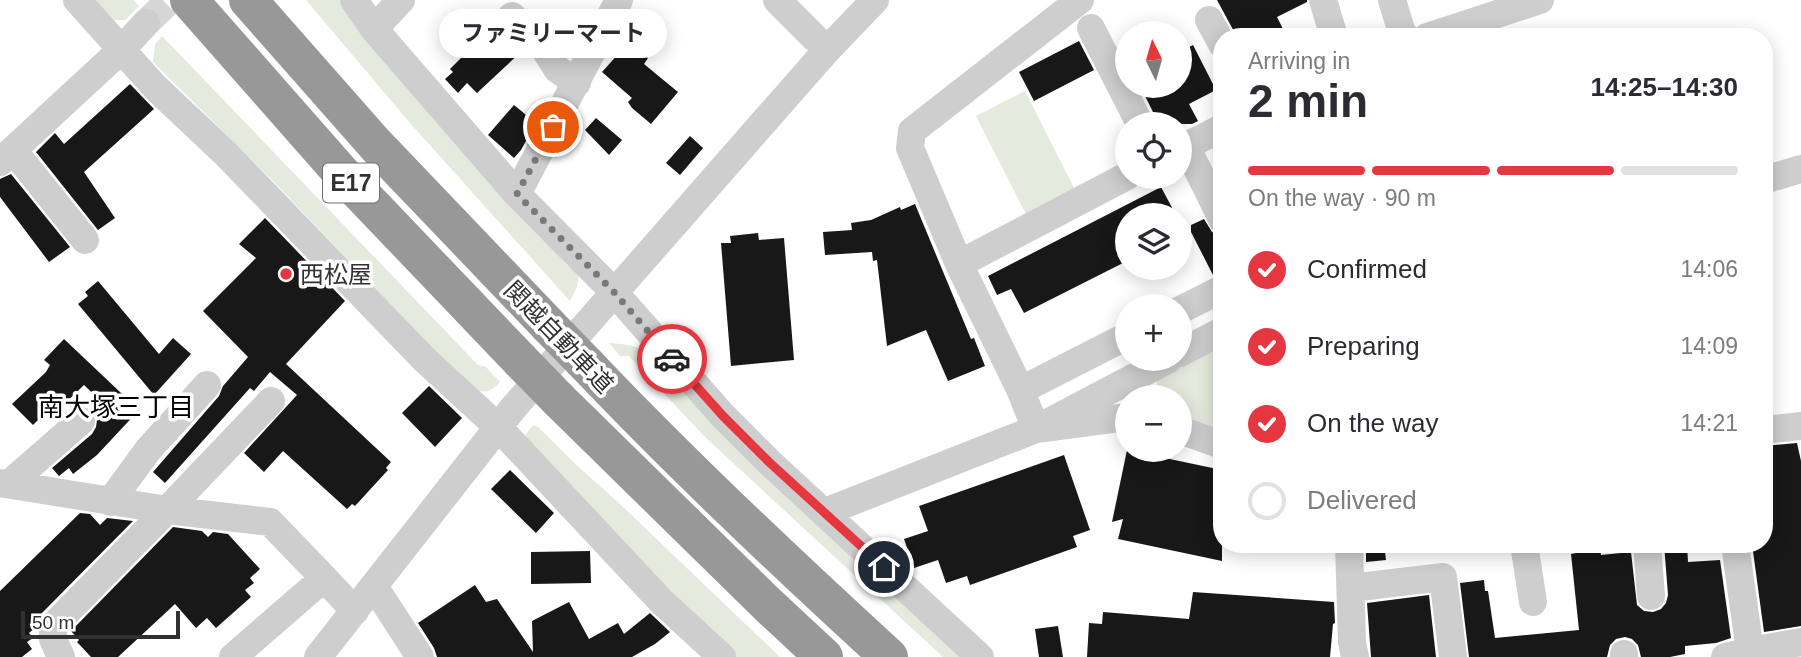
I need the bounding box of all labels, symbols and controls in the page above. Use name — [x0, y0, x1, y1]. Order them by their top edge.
callout: ファミリーマート — [439, 8, 667, 57]
text: ファミリーマート — [461, 20, 645, 46]
north arrow — [1115, 21, 1192, 98]
map controls — [1115, 21, 1192, 462]
text: Arriving in — [1248, 48, 1350, 74]
text: 14:25–14:30 — [1591, 72, 1738, 102]
text: 2 min — [1248, 75, 1368, 127]
pin — [523, 97, 583, 157]
icon: bag — [534, 108, 572, 146]
button: locate — [1115, 112, 1192, 189]
road number: E17 — [323, 164, 379, 202]
text: On the way · 90 m — [1248, 185, 1436, 211]
button: layers — [1115, 203, 1192, 280]
icon: check — [1248, 251, 1286, 289]
text: Confirmed — [1307, 254, 1427, 284]
text: 14:06 — [1680, 256, 1738, 282]
place label: 西松屋 — [300, 261, 372, 288]
marker: 西松屋 — [278, 266, 294, 282]
street label: 関越自動車道 — [499, 276, 619, 398]
button: + — [1115, 294, 1192, 371]
courier — [637, 324, 707, 394]
icon: check — [1248, 328, 1286, 366]
text: Preparing — [1307, 331, 1420, 361]
text: 14:09 — [1680, 333, 1738, 359]
icon: car — [653, 340, 691, 378]
button: − — [1115, 385, 1192, 462]
district label: 南大塚三丁目 — [38, 392, 194, 422]
icon: check — [1248, 405, 1286, 443]
text: On the way — [1307, 408, 1439, 438]
text: 14:21 — [1680, 410, 1738, 436]
text: Delivered — [1307, 485, 1417, 515]
pin — [854, 537, 914, 597]
icon: home — [865, 548, 903, 586]
scale bar — [21, 608, 180, 640]
text: 50 m — [32, 612, 74, 633]

